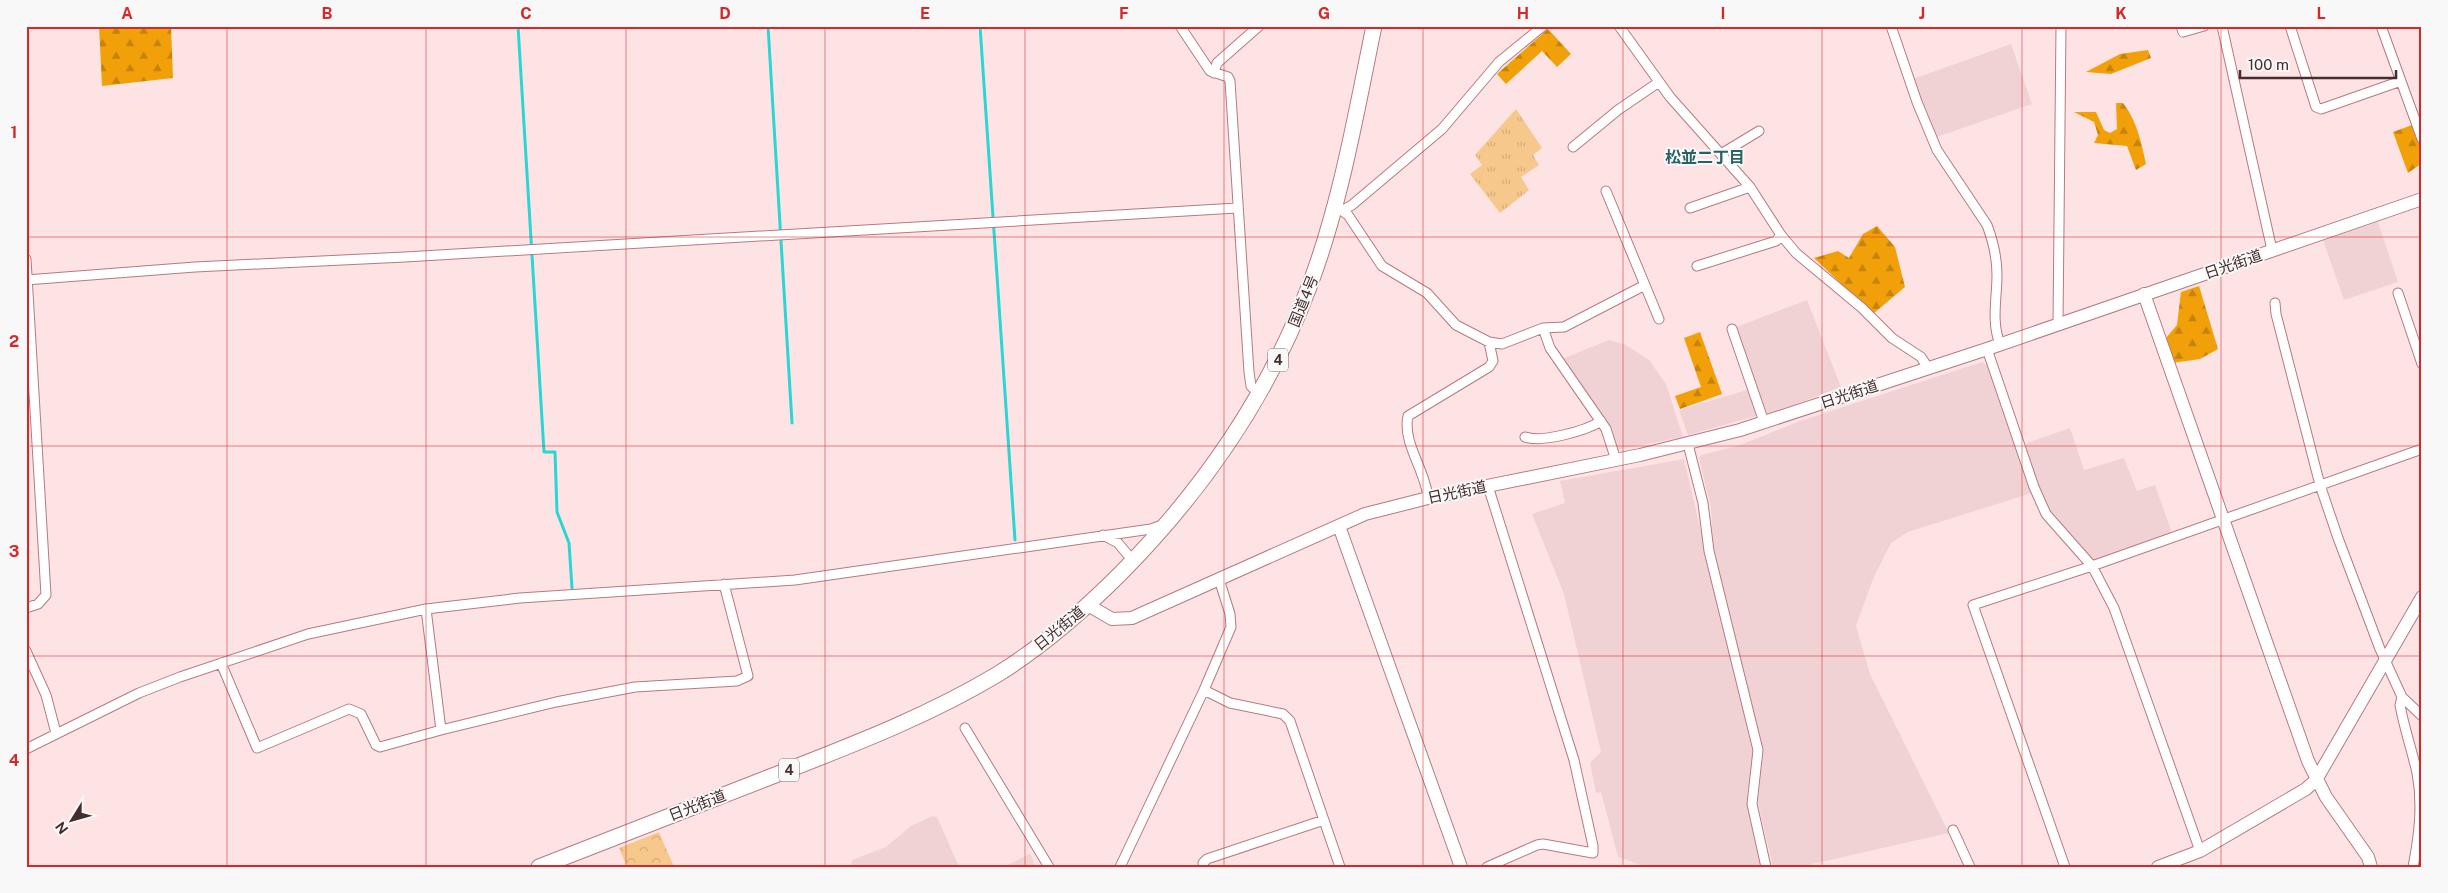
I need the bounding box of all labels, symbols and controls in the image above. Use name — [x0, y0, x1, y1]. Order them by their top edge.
text: A — [121, 4, 133, 23]
text: B — [322, 4, 333, 23]
text: C — [520, 4, 532, 23]
text: D — [719, 4, 731, 23]
text: E — [920, 4, 930, 23]
text: F — [1119, 4, 1129, 23]
text: G — [1318, 4, 1330, 23]
text: H — [1517, 4, 1529, 23]
text: I — [1721, 4, 1725, 23]
text: J — [1919, 4, 1925, 23]
text: K — [2115, 4, 2127, 23]
text: L — [2316, 4, 2326, 23]
scale bar — [2240, 48, 2397, 80]
text: 100 m — [2248, 56, 2289, 73]
text: 1 — [11, 123, 17, 142]
district label: 松並二丁目 — [1665, 148, 1745, 167]
street label: 日光街道 — [2202, 246, 2264, 282]
street label: 国道4号 — [1285, 273, 1321, 329]
text: 2 — [9, 332, 19, 351]
road number: 4 — [1268, 348, 1288, 372]
street label: 日光街道 — [1818, 377, 1880, 411]
street label: 日光街道 — [1426, 477, 1488, 507]
text: 3 — [9, 542, 19, 561]
street label: 日光街道 — [1030, 603, 1088, 653]
text: 4 — [9, 751, 20, 770]
road number: 4 — [779, 758, 799, 782]
street label: 日光街道 — [666, 786, 728, 824]
north arrow — [48, 796, 98, 846]
text: N — [52, 819, 71, 837]

